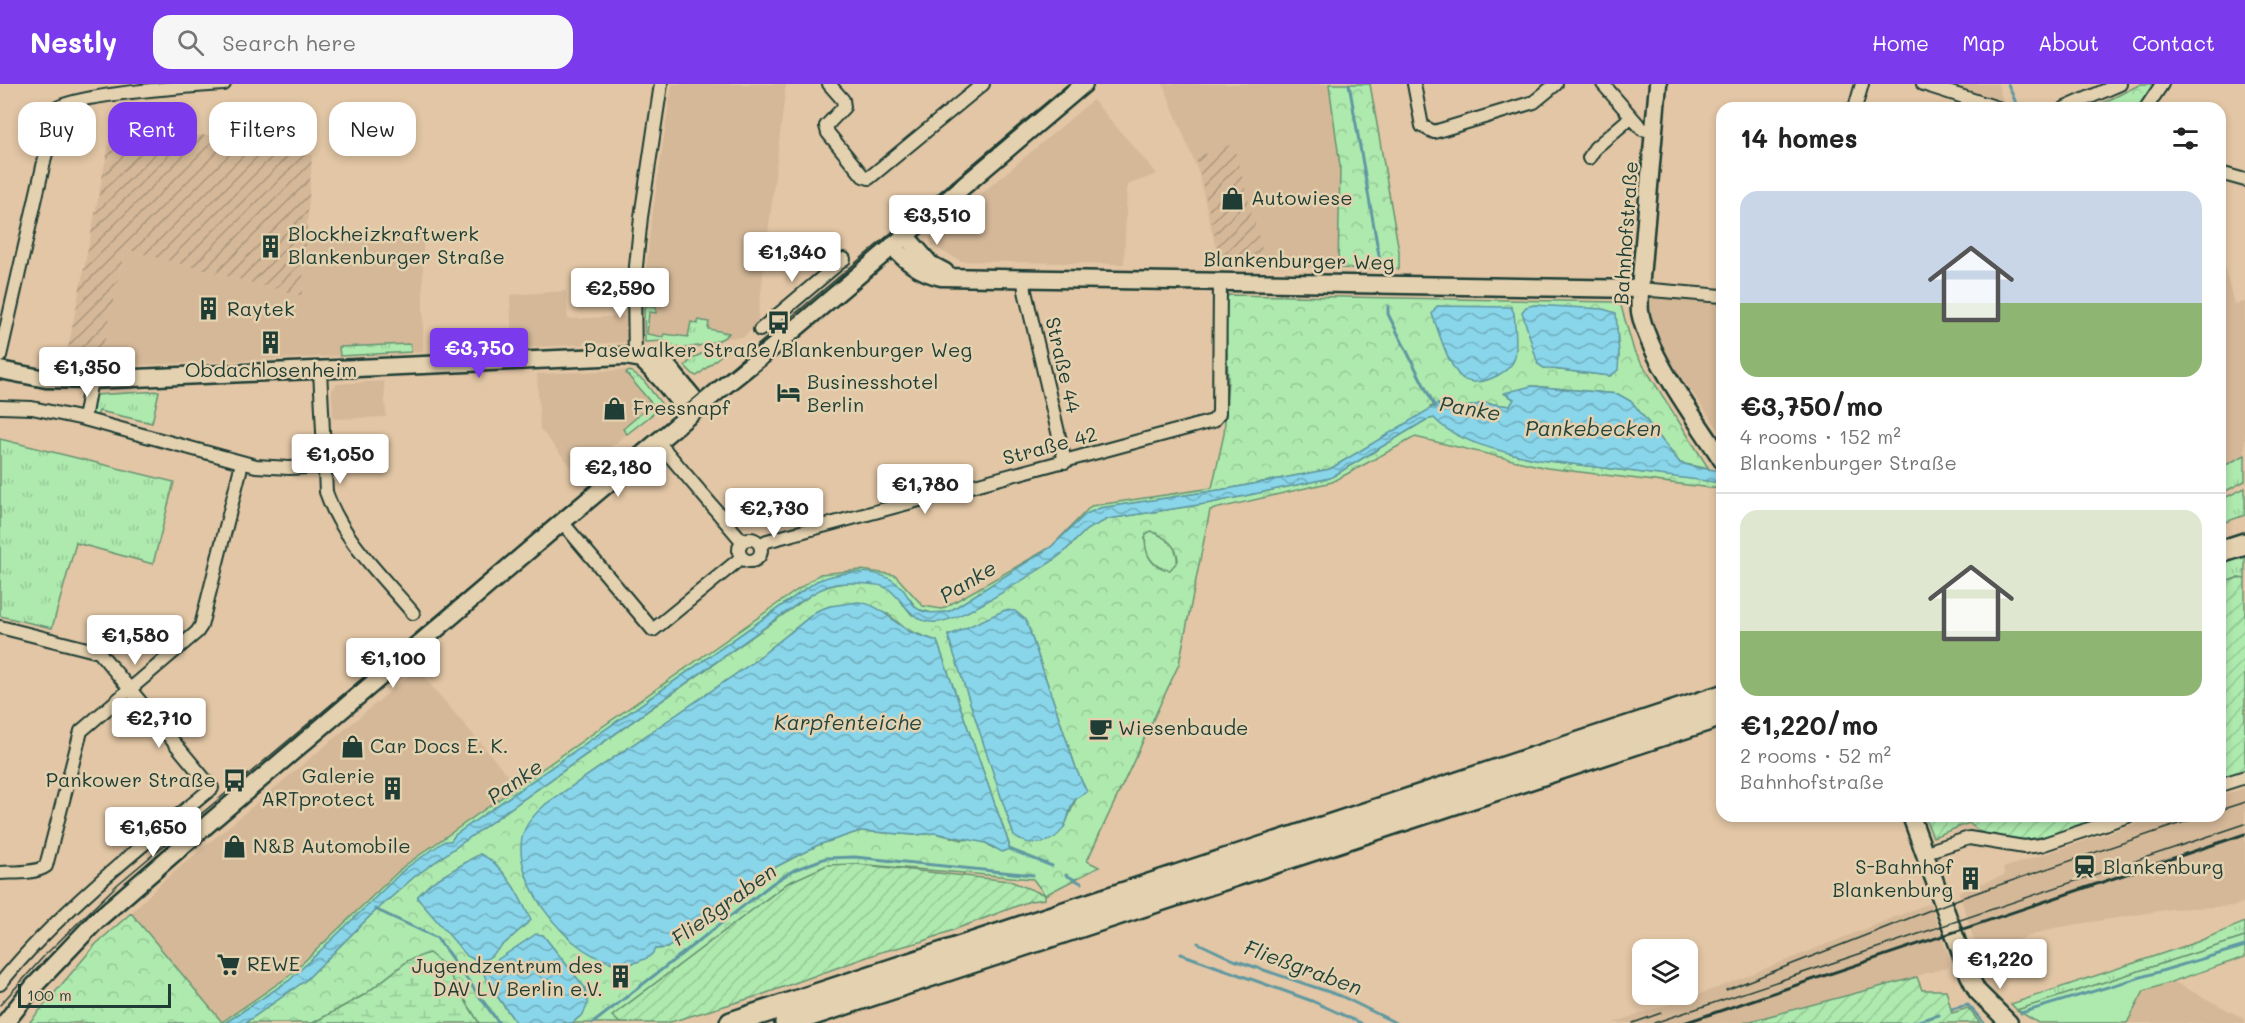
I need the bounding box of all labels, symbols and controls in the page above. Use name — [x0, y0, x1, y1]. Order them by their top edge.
search box — [153, 15, 573, 69]
text: Nestly — [30, 24, 117, 60]
icon: search — [174, 26, 207, 59]
text: Search here — [222, 28, 356, 57]
text: Home — [1872, 29, 1929, 56]
text: Map — [1962, 29, 2005, 56]
text: About — [2038, 29, 2099, 56]
text: Contact — [2132, 29, 2215, 56]
chip: Buy — [18, 102, 96, 156]
chip: Rent — [108, 102, 197, 156]
chip: Filters — [209, 102, 317, 156]
chip: New — [329, 102, 416, 156]
text: 14 homes — [1740, 121, 1858, 155]
icon: filters — [2169, 122, 2202, 155]
street label: Bahnhofstraße — [1607, 160, 1643, 306]
place label: Autowiese — [1251, 184, 1353, 210]
shop icon: Autowiese — [1220, 185, 1246, 211]
pin: €3,510 — [888, 195, 986, 246]
text: €3,510 — [903, 201, 971, 227]
place label: Blockheizkraftwerk Blankenburger Straße — [288, 220, 505, 269]
icon: home — [1917, 230, 2025, 338]
pin: €1,340 — [743, 232, 841, 283]
building icon: Blockheizkraftwerk Blankenburger Straße — [257, 233, 283, 259]
text: €1,340 — [758, 238, 826, 264]
street label: Blankenburger Weg — [1203, 245, 1395, 275]
pin: €2,590 — [571, 268, 669, 319]
text: €2,590 — [585, 274, 655, 300]
place label: Raytek — [227, 295, 295, 321]
building icon: Raytek — [196, 296, 222, 322]
bus stop icon: Pasewalker Straße/Blankenburger Weg — [765, 309, 791, 335]
street label: Straße 44 — [1040, 314, 1088, 415]
pin: €3,750 — [430, 328, 528, 379]
building icon: Obdachlosenheim — [258, 329, 284, 355]
text: €3,750 — [444, 334, 514, 360]
place label: Pasewalker Straße/Blankenburger Weg — [584, 336, 972, 362]
pin: €1,350 — [38, 347, 136, 398]
text: €1,350 — [53, 353, 121, 379]
place label: Obdachlosenheim — [185, 356, 357, 382]
place label: Businesshotel Berlin — [807, 368, 938, 417]
hotel icon: Businesshotel Berlin — [776, 380, 802, 406]
water label: Panke — [1438, 389, 1503, 426]
text: €3,750/mo — [1740, 389, 1883, 423]
place label: Fressnapf — [633, 394, 731, 420]
shop icon: Fressnapf — [602, 395, 628, 421]
water label: Pankebecken — [1525, 414, 1661, 441]
street label: Straße 42 — [1000, 420, 1100, 470]
text: 4 rooms · 152 m² — [1740, 423, 1901, 449]
pin: €1,050 — [291, 434, 389, 485]
text: €1,050 — [306, 440, 374, 466]
pin: €2,180 — [569, 447, 667, 498]
text: Blankenburger Straße — [1740, 449, 1957, 475]
text: €2,180 — [584, 453, 652, 479]
pin: €1,780 — [876, 464, 974, 515]
text: €1,780 — [891, 470, 959, 496]
pin: €2,730 — [725, 488, 823, 539]
text: €2,730 — [739, 494, 809, 520]
icon: home — [1917, 549, 2025, 657]
water label: Panke — [934, 553, 1001, 608]
pin: €1,580 — [86, 615, 184, 666]
text: €1,580 — [101, 621, 169, 647]
pin: €1,100 — [344, 638, 442, 689]
text: €1,100 — [360, 644, 426, 670]
pin: €2,710 — [110, 698, 208, 749]
text: €2,710 — [126, 704, 192, 730]
water label: Karpfenteiche — [774, 708, 922, 735]
text: €1,220/mo — [1740, 708, 1878, 742]
place label: Wiesenbaude — [1118, 714, 1248, 740]
cafe icon: Wiesenbaude — [1087, 715, 1113, 741]
place label: Car Docs E. K. — [370, 732, 509, 758]
shop icon: Car Docs E. K. — [339, 733, 365, 759]
text: 2 rooms · 52 m² — [1740, 742, 1891, 768]
water label: Panke — [481, 752, 547, 810]
place label: Galerie ARTprotect — [261, 762, 375, 811]
place label: Pankower Straße — [46, 766, 216, 792]
bus stop icon: Pankower Straße — [221, 767, 247, 793]
text: Bahnhofstraße — [1740, 768, 1884, 794]
building icon: Galerie ARTprotect — [380, 775, 406, 801]
pin: €1,650 — [104, 807, 202, 858]
text: €1,650 — [119, 813, 187, 839]
place label: N&B Automobile — [253, 832, 411, 858]
shop icon: N&B Automobile — [222, 833, 248, 859]
place label: S-Bahnhof Blankenburg — [1833, 853, 1954, 902]
place label: Blankenburg — [2103, 853, 2223, 879]
station icon: Blankenburg — [2072, 854, 2098, 880]
water label: Fließgraben — [665, 857, 781, 951]
building icon: S-Bahnhof Blankenburg — [1958, 865, 1984, 891]
water label: Fließgraben — [1241, 933, 1366, 1000]
map controls — [1632, 939, 1698, 1005]
button: layers — [1632, 939, 1698, 1005]
pin: €1,220 — [1951, 939, 2049, 990]
text: €1,220 — [1967, 945, 2033, 971]
place label: REWE — [247, 950, 300, 976]
supermarket icon: REWE — [216, 951, 242, 977]
place label: Jugendzentrum des DAV LV Berlin e.V. — [412, 952, 603, 1001]
building icon: Jugendzentrum des DAV LV Berlin e.V. — [608, 964, 634, 990]
scale bar — [18, 981, 171, 1008]
text: 100 m — [27, 984, 72, 1005]

